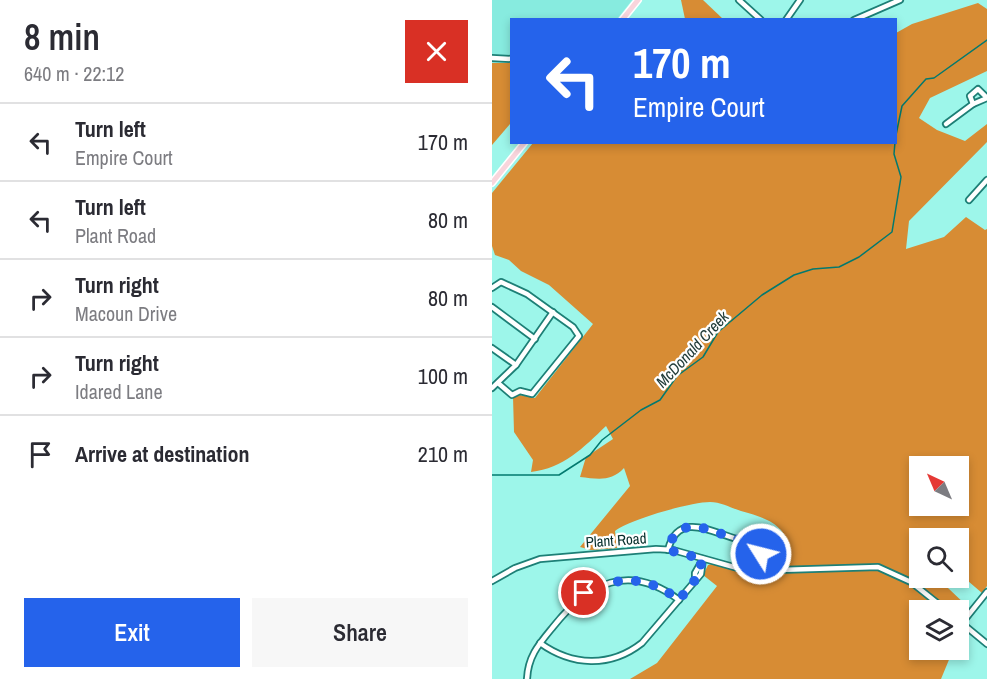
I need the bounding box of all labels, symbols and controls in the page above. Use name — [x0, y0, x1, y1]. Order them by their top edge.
text: 8 min — [24, 13, 100, 61]
button: close — [405, 20, 468, 83]
text: 170 m — [633, 35, 731, 91]
icon: left — [534, 42, 612, 120]
text: 640 m · 22:12 — [24, 60, 124, 87]
text: Empire Court — [633, 89, 765, 125]
text: Turn left — [75, 114, 146, 144]
icon: left — [24, 126, 57, 159]
text: 170 m — [418, 127, 468, 157]
text: Empire Court — [75, 144, 173, 171]
text: Turn left — [75, 192, 146, 222]
icon: left — [24, 204, 57, 237]
text: 80 m — [428, 205, 468, 235]
text: Plant Road — [75, 222, 156, 249]
text: Turn right — [75, 270, 159, 300]
icon: right — [24, 282, 57, 315]
text: 80 m — [428, 283, 468, 313]
text: Macoun Drive — [75, 300, 177, 327]
water label: McDonald Creek — [651, 305, 734, 392]
text: Turn right — [75, 348, 159, 378]
icon: right — [24, 360, 57, 393]
text: 100 m — [418, 361, 468, 391]
text: Idared Lane — [75, 378, 163, 405]
icon: arrive — [24, 438, 57, 471]
text: Arrive at destination — [75, 439, 249, 469]
text: 210 m — [418, 439, 468, 469]
north arrow — [909, 456, 969, 516]
map controls — [909, 456, 969, 660]
position arrow — [729, 522, 793, 586]
street label: Plant Road — [585, 527, 647, 553]
button: search — [909, 528, 969, 588]
pin — [558, 567, 609, 618]
icon: arrive — [567, 576, 600, 609]
button: Exit — [24, 598, 240, 667]
button: Share — [252, 598, 468, 667]
button: layers — [909, 600, 969, 660]

